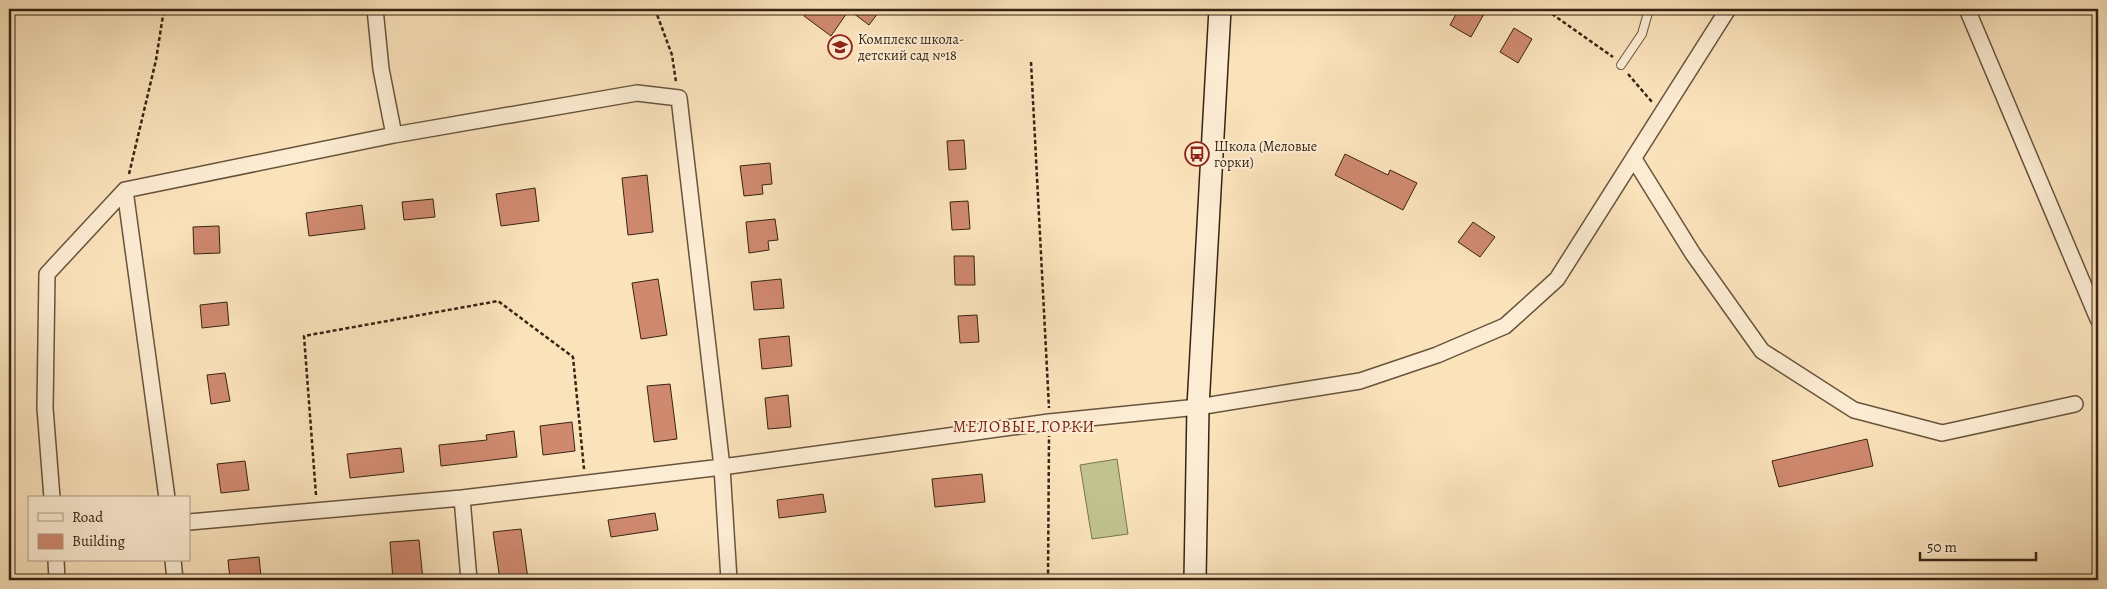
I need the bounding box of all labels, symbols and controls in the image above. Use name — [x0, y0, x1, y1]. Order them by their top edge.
place label: Комплекс школа- детский сад №18 — [857, 30, 964, 65]
school or university icon: Комплекс школа- детский сад №18 — [827, 34, 853, 60]
place label: Школа (Меловые горки) — [1214, 137, 1317, 172]
bus stop icon: Школа (Меловые горки) — [1184, 141, 1210, 167]
district label: МЕЛОВЫЕ ГОРКИ — [953, 416, 1095, 438]
legend — [28, 496, 190, 562]
text: Road — [72, 507, 104, 527]
scale bar — [1920, 529, 2036, 561]
text: Building — [72, 531, 125, 551]
text: 50 m — [1927, 537, 1957, 557]

